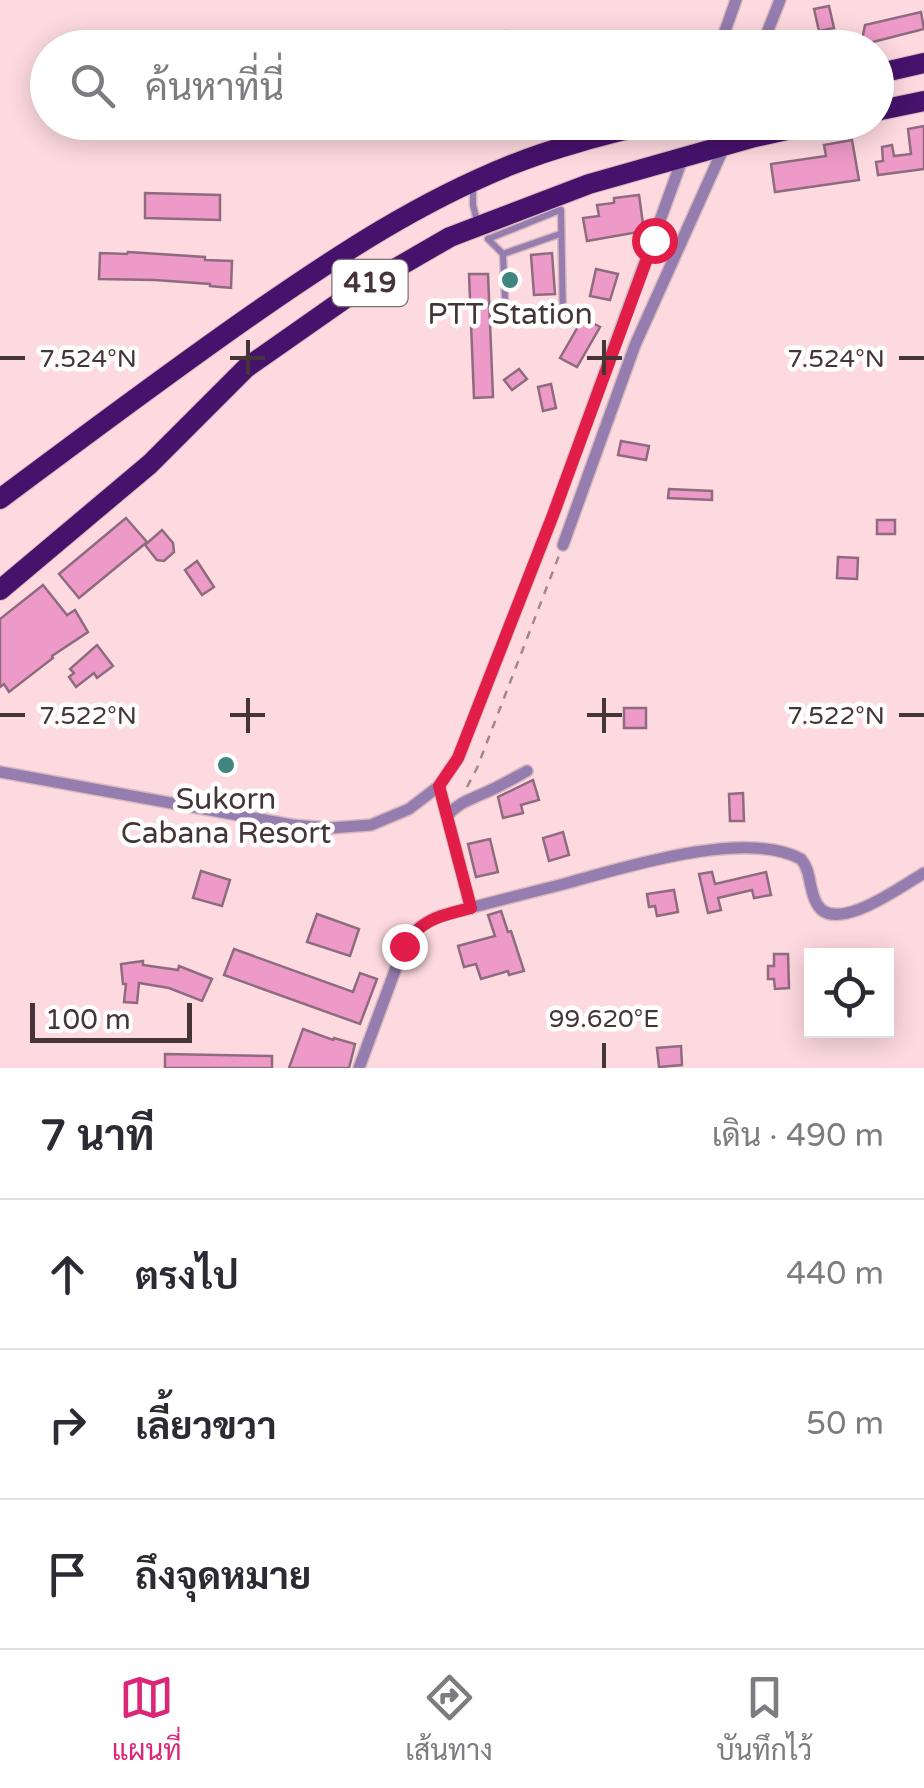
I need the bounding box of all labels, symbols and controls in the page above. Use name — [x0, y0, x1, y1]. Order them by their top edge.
search box — [30, 30, 894, 140]
icon: search — [65, 58, 120, 113]
text: ค้นหาที่นี่ — [145, 65, 284, 111]
route start — [632, 218, 678, 264]
road number: 419 — [332, 260, 408, 306]
marker: PTT Station — [499, 269, 521, 291]
place label: PTT Station — [427, 296, 593, 333]
text: 7.524°N — [39, 344, 137, 374]
text: 7.524°N — [787, 344, 885, 374]
text: 7.522°N — [39, 701, 137, 731]
text: 7.522°N — [787, 701, 885, 731]
marker: Sukorn Cabana Resort — [215, 754, 237, 776]
place label: Sukorn Cabana Resort — [121, 781, 331, 852]
route end — [382, 924, 428, 970]
map controls — [804, 948, 894, 1038]
button: locate — [804, 948, 894, 1038]
scale bar — [30, 998, 192, 1042]
text: 100 m — [45, 1003, 131, 1037]
text: 99.620°E — [549, 1004, 659, 1034]
text: 7 นาที — [40, 1111, 155, 1162]
text: เดิน · 490 m — [712, 1117, 884, 1155]
icon: ahead — [40, 1247, 95, 1302]
text: ตรงไป — [135, 1254, 239, 1300]
text: 440 m — [786, 1255, 884, 1293]
icon: right — [40, 1397, 95, 1452]
text: เลี้ยวขวา — [135, 1404, 277, 1450]
text: 50 m — [806, 1405, 884, 1443]
icon: arrive — [40, 1547, 95, 1602]
text: ถึงจุดหมาย — [135, 1554, 311, 1600]
tab: แผนที่ — [112, 1670, 182, 1768]
tab: เส้นทาง — [405, 1670, 493, 1768]
tab: บันทึกไว้ — [716, 1670, 812, 1768]

